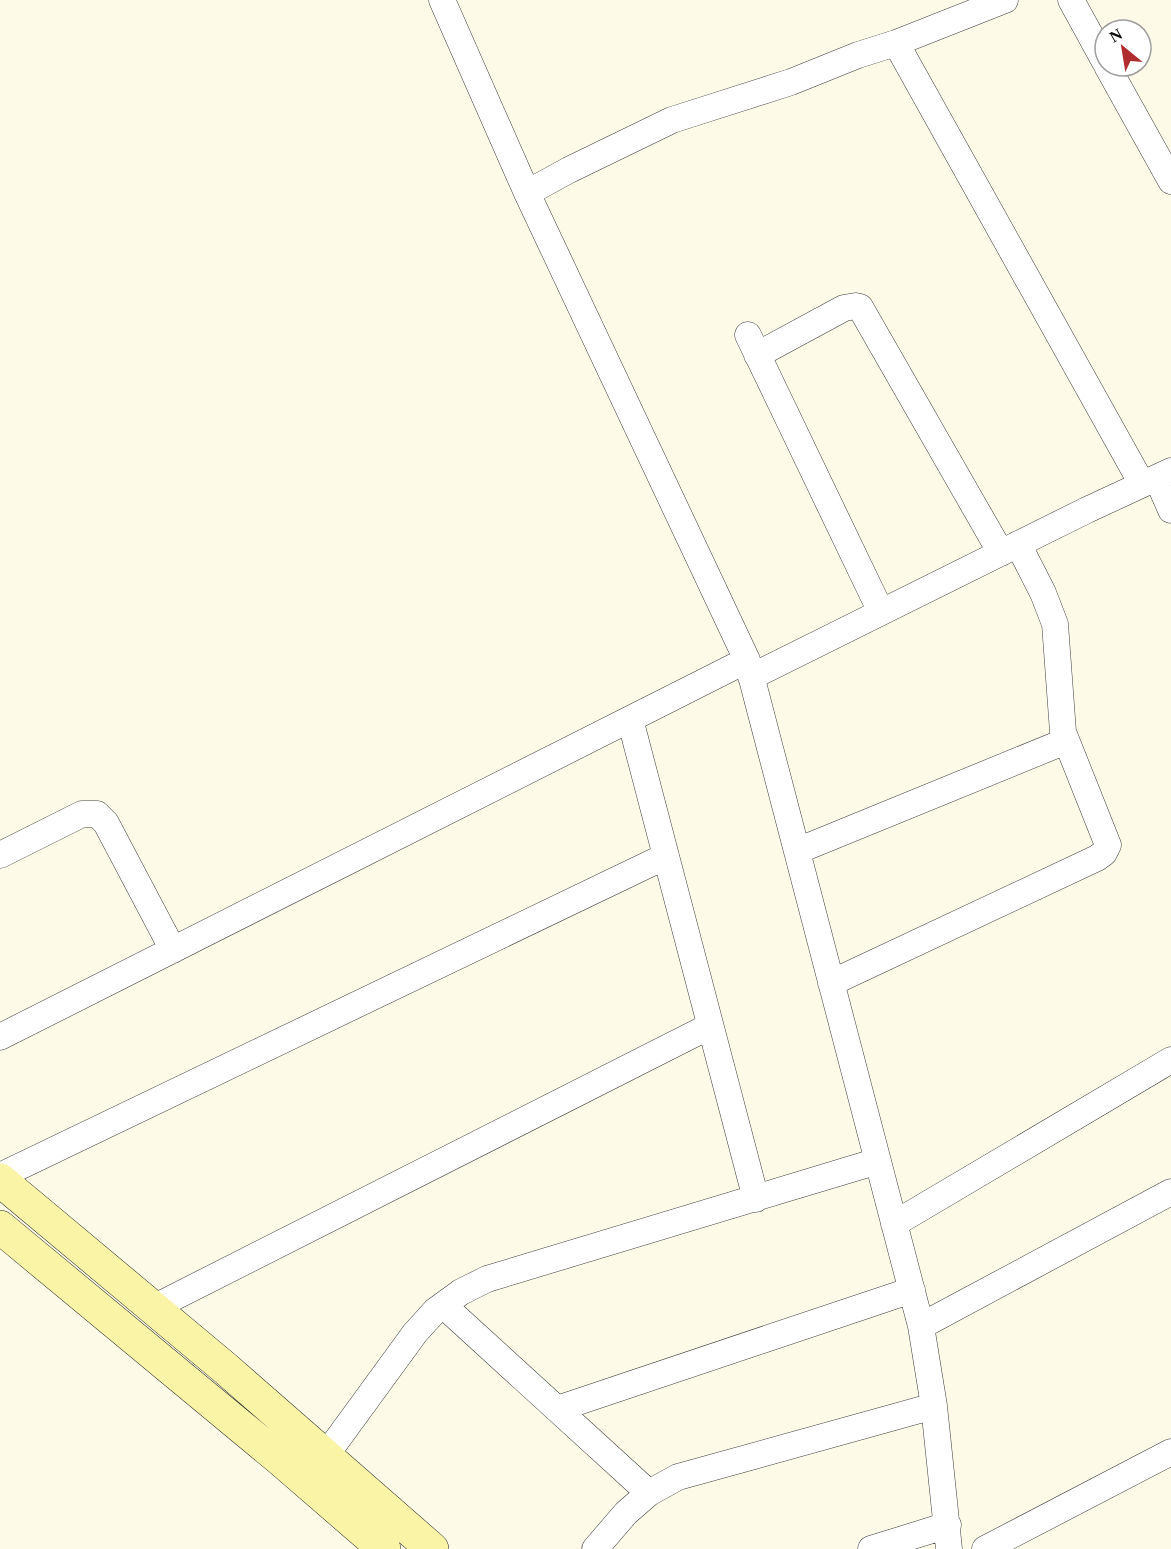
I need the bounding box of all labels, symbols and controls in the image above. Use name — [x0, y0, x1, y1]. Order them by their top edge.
north arrow — [1093, 18, 1153, 78]
text: N — [1106, 25, 1125, 46]

